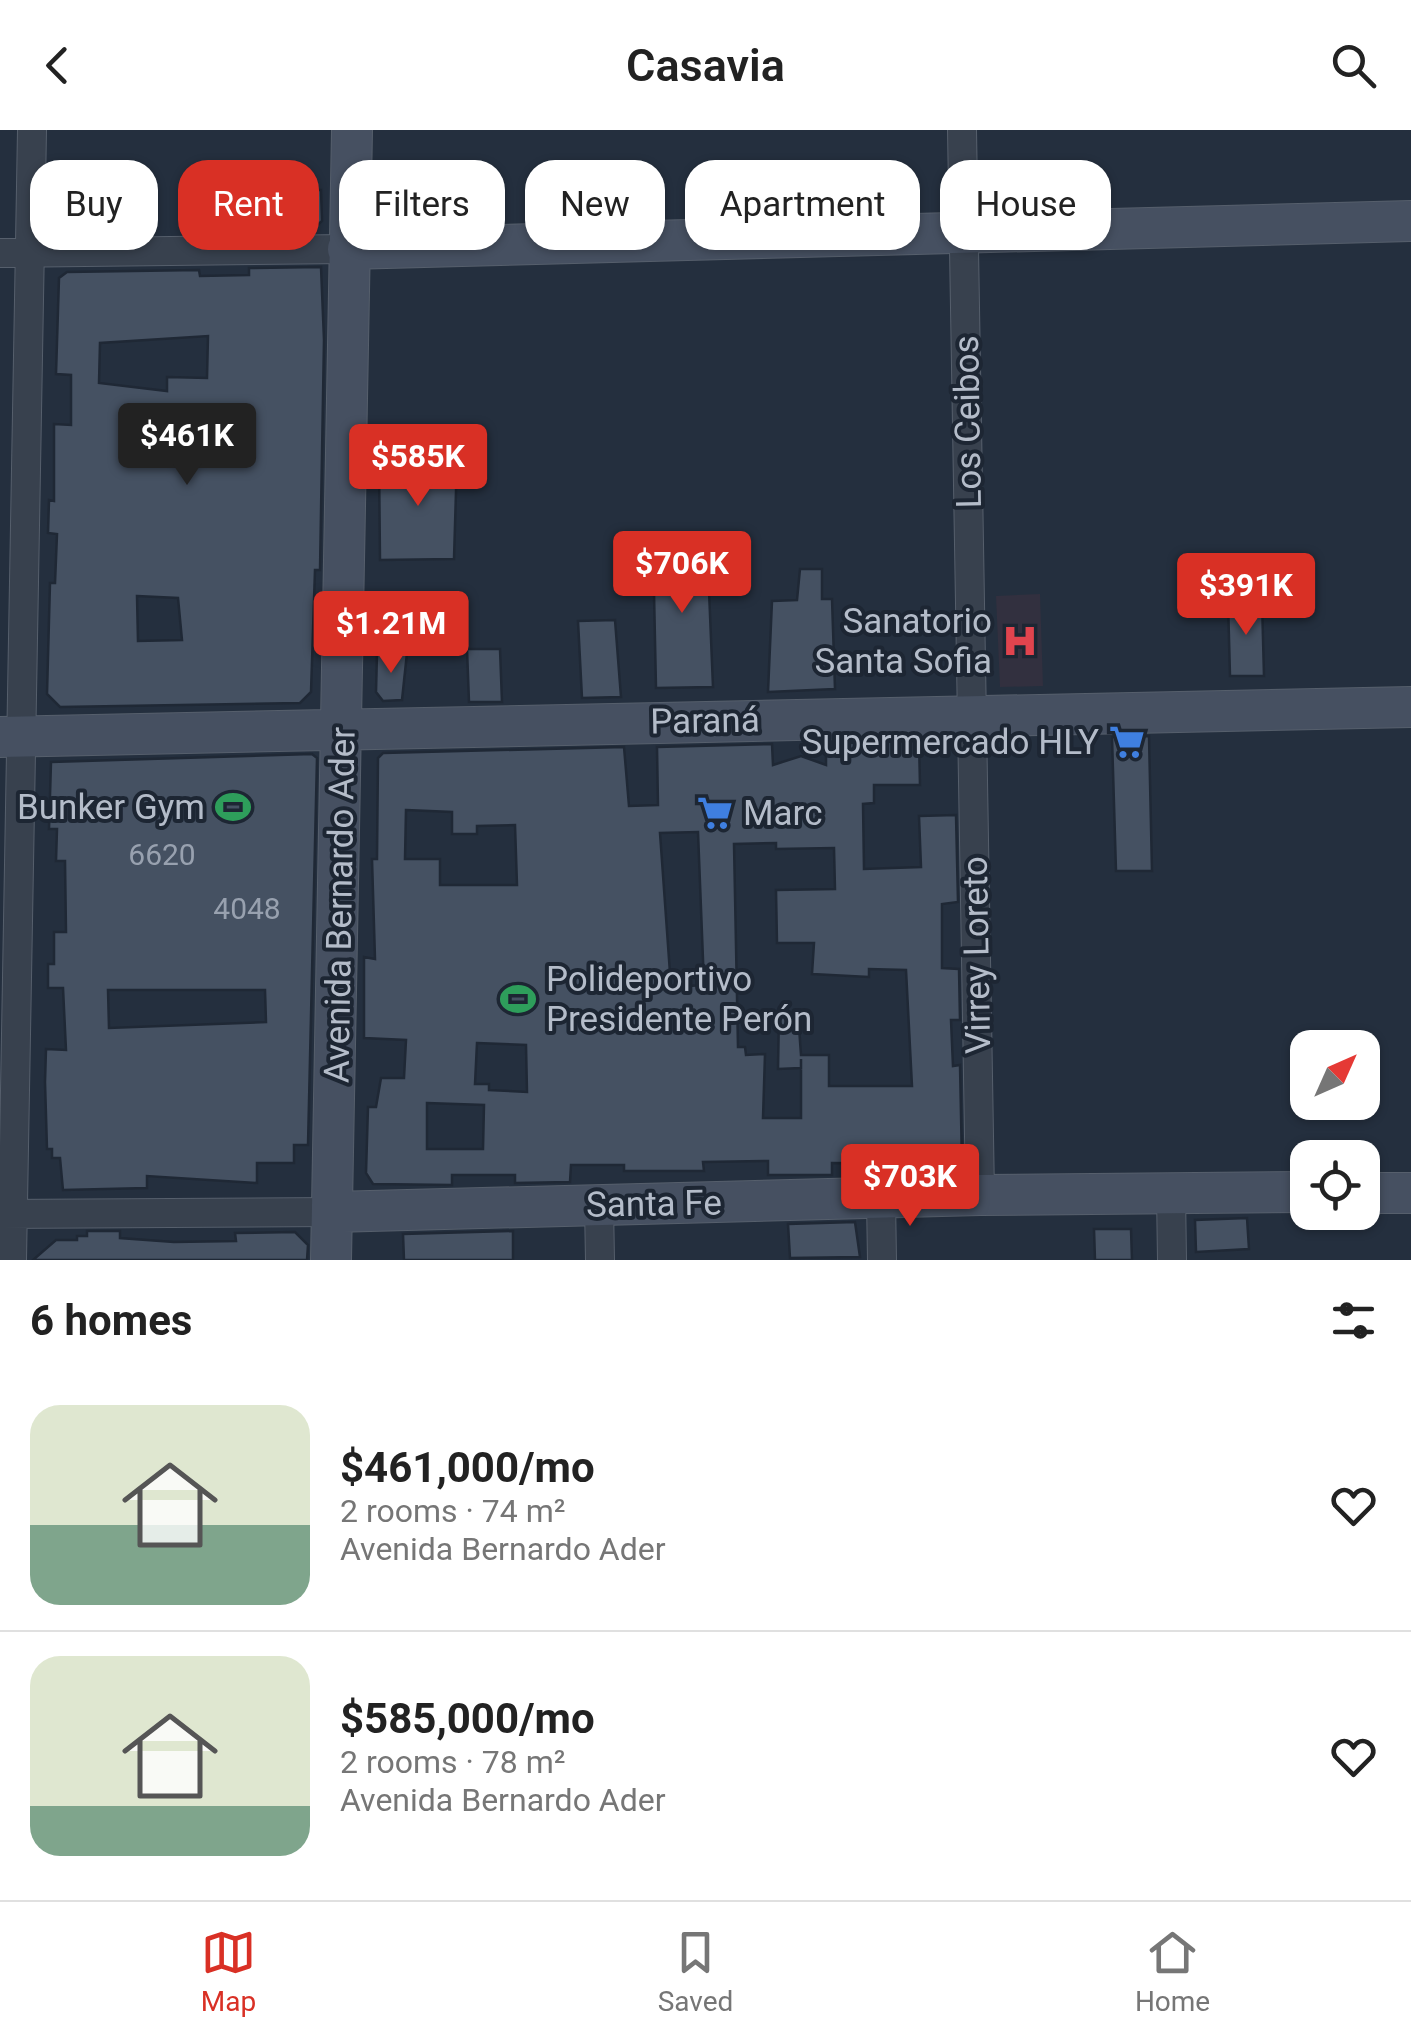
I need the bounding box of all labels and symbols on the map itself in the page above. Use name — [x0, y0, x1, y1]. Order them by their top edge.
street label: Los Ceibos — [946, 335, 990, 509]
pin: $461K — [117, 403, 257, 488]
pin: $585K — [348, 424, 488, 509]
pin: $706K — [612, 531, 752, 616]
pin: $391K — [1176, 553, 1316, 638]
pin: $1.21M — [310, 591, 472, 676]
place label: Sanatorio Santa Sofia — [815, 601, 992, 682]
hospital icon: Sanatorio Santa Sofia — [1001, 622, 1039, 660]
street label: Paraná — [650, 700, 760, 742]
place label: Supermercado HLY — [802, 722, 1099, 763]
supermarket icon: Supermercado HLY — [1108, 723, 1146, 761]
street label: Avenida Bernardo Ader — [316, 727, 364, 1083]
place label: Bunker Gym — [17, 787, 205, 828]
sports icon: Bunker Gym — [214, 788, 252, 826]
place label: Marc — [743, 793, 822, 834]
supermarket icon: Marc — [696, 794, 734, 832]
house number: 6620 — [128, 837, 196, 872]
street label: Virrey Loreto — [955, 856, 999, 1054]
house number: 4048 — [213, 891, 281, 926]
place label: Polideportivo Presidente Perón — [546, 959, 812, 1040]
sports icon: Polideportivo Presidente Perón — [499, 980, 537, 1018]
north arrow — [1290, 1030, 1380, 1120]
pin: $703K — [840, 1144, 980, 1229]
street label: Santa Fe — [586, 1182, 722, 1226]

